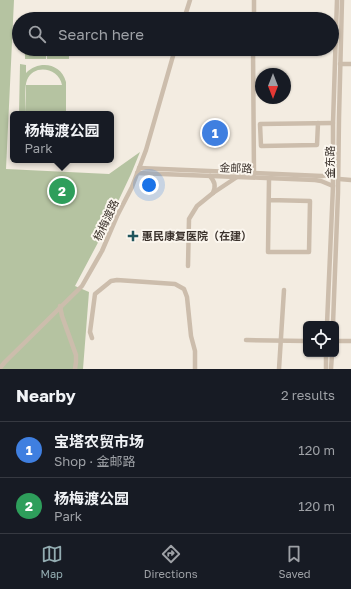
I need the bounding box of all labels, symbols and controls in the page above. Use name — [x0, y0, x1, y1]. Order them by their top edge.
search box — [12, 12, 339, 56]
icon: search — [26, 23, 48, 45]
text: Search here — [58, 25, 144, 43]
north arrow — [255, 68, 291, 104]
popup — [10, 111, 114, 163]
pin: 1 — [202, 118, 228, 148]
text: 杨梅渡公园 — [24, 121, 100, 139]
text: Park — [24, 140, 53, 156]
street label: 金东路 — [323, 146, 336, 179]
street label: 金邮路 — [219, 160, 253, 175]
your location — [139, 175, 159, 195]
pin: 2 — [49, 176, 75, 206]
street label: 杨梅渡路 — [90, 197, 121, 242]
place label: 惠民康复医院（在建） — [142, 229, 252, 242]
marker: 惠民康复医院（在建） — [127, 230, 139, 242]
map controls — [303, 321, 339, 357]
button: locate — [303, 321, 339, 357]
text: Nearby — [16, 385, 76, 406]
text: 2 results — [281, 387, 335, 403]
text: 宝塔农贸市场 — [54, 432, 144, 450]
text: 1 — [26, 442, 32, 458]
text: 120 m — [298, 442, 335, 458]
text: Shop · 金邮路 — [54, 453, 136, 469]
text: 杨梅渡公园 — [54, 489, 129, 507]
text: 2 — [25, 498, 33, 514]
text: 120 m — [298, 498, 335, 514]
text: Park — [54, 508, 82, 524]
tab: Map — [40, 543, 63, 580]
tab: Directions — [144, 543, 198, 580]
tab: Saved — [278, 543, 311, 580]

